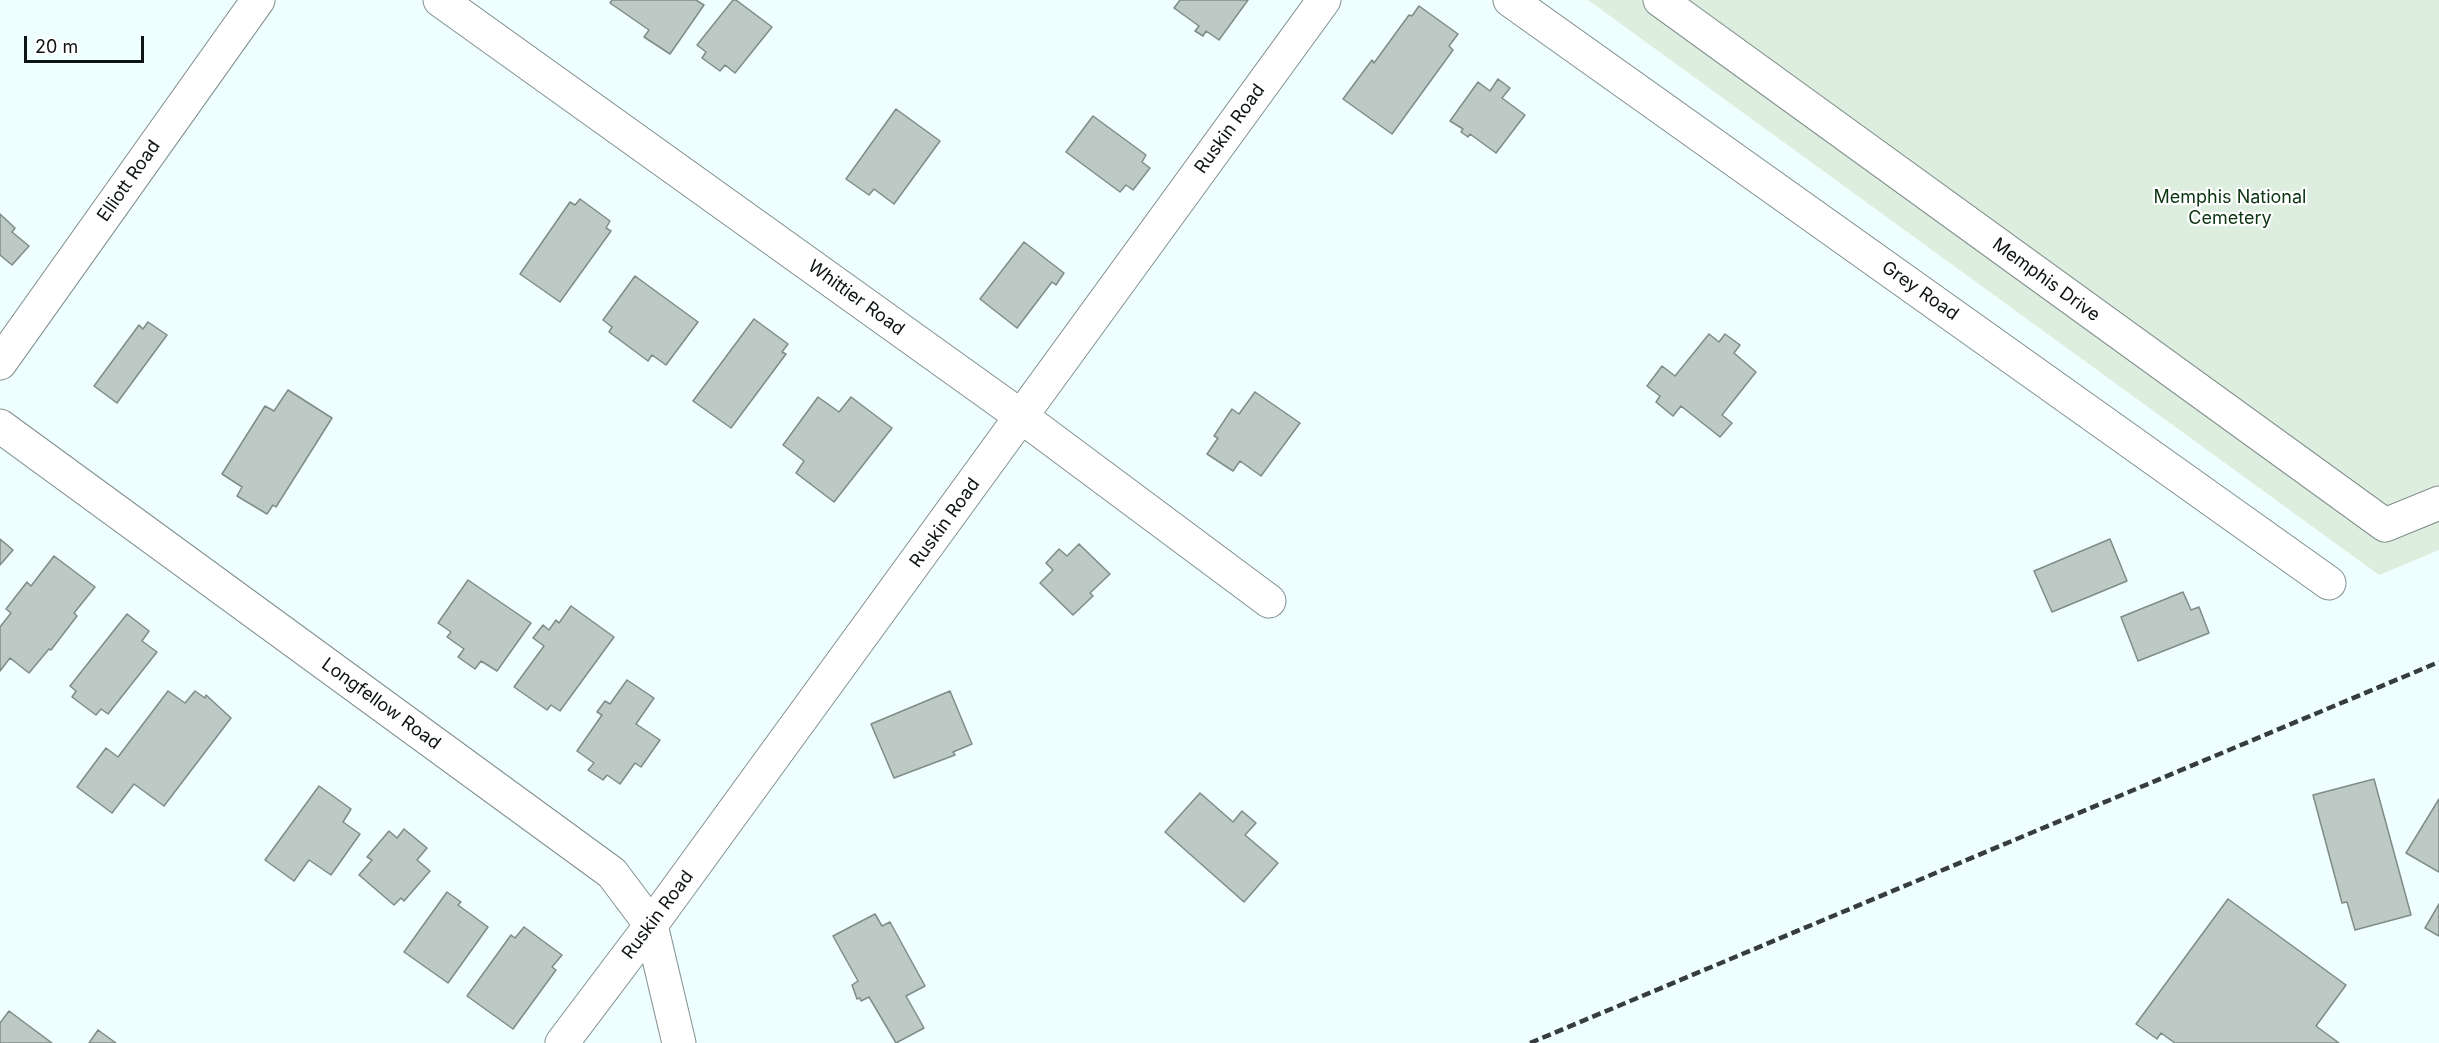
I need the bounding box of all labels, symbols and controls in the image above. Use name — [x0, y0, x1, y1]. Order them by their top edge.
scale bar — [27, 24, 147, 62]
text: 20 m — [35, 36, 78, 57]
street label: Ruskin Road — [1190, 80, 1270, 178]
street label: Elliott Road — [93, 136, 165, 226]
park label: Memphis National Cemetery — [2154, 187, 2306, 230]
street label: Memphis Drive — [1988, 234, 2104, 326]
street label: Whittier Road — [803, 256, 909, 340]
street label: Grey Road — [1877, 257, 1963, 325]
street label: Ruskin Road — [905, 474, 985, 572]
street label: Longfellow Road — [317, 654, 445, 754]
street label: Ruskin Road — [618, 867, 698, 963]

